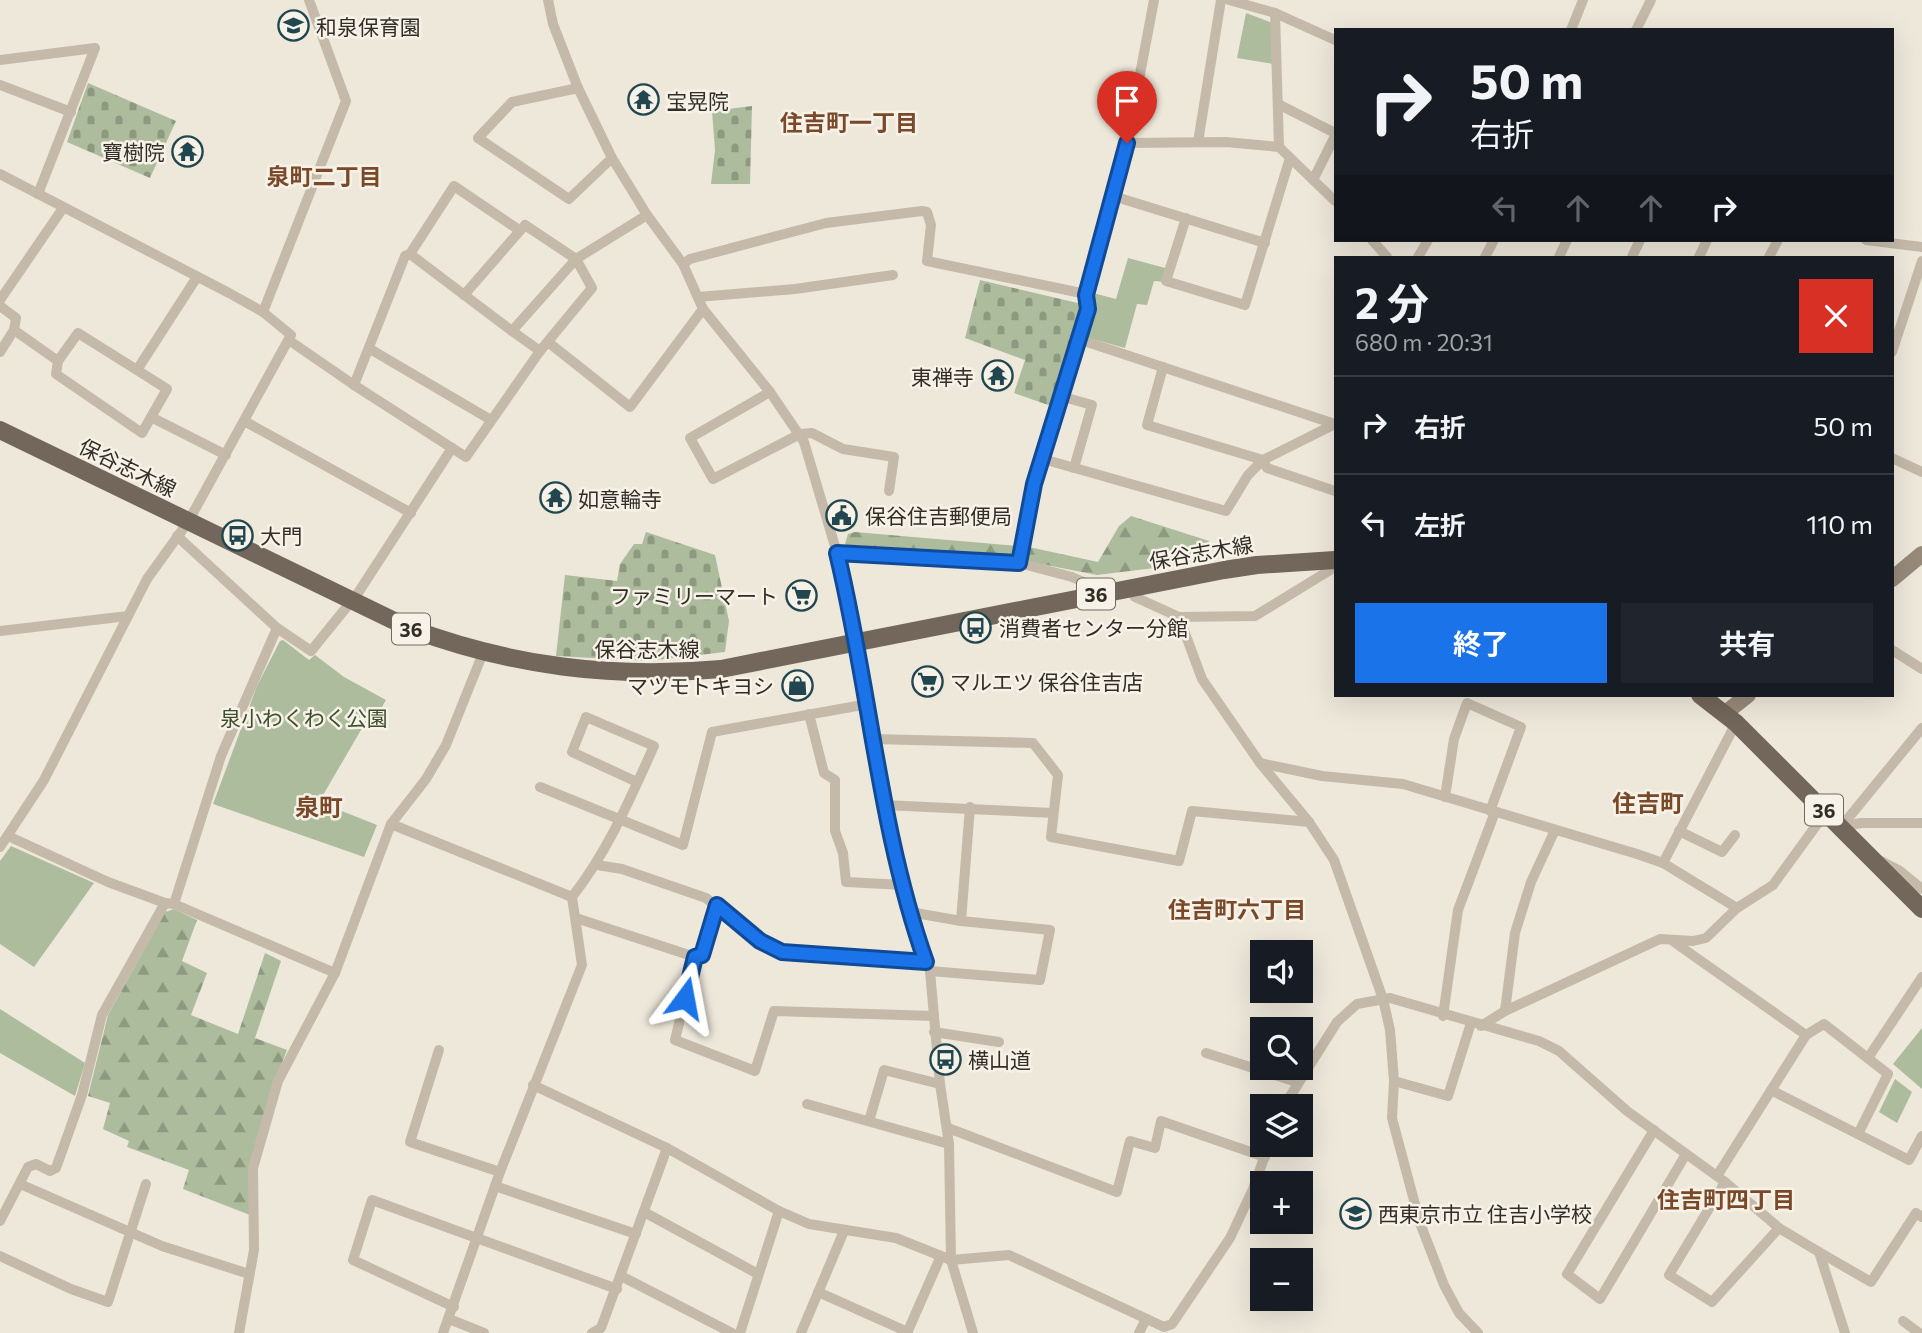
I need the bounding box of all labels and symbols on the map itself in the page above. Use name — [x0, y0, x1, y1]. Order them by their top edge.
school or university icon: 和泉保育園 — [276, 9, 310, 43]
place label: 和泉保育園 — [316, 14, 421, 39]
pin — [1097, 71, 1157, 143]
temple icon: 宝晃院 — [626, 83, 660, 117]
place label: 宝晃院 — [666, 88, 729, 113]
district label: 住吉町一丁目 — [780, 108, 918, 136]
temple icon: 寶樹院 — [171, 134, 205, 168]
place label: 寶樹院 — [102, 139, 165, 164]
district label: 泉町二丁目 — [267, 162, 382, 190]
temple icon: 東禅寺 — [980, 359, 1014, 393]
place label: 東禅寺 — [911, 364, 974, 389]
street label: 保谷志木線 — [75, 433, 181, 501]
temple icon: 如意輪寺 — [538, 481, 572, 515]
place label: 如意輪寺 — [578, 486, 662, 511]
public building icon: 保谷住吉郵便局 — [825, 498, 859, 532]
place label: 保谷住吉郵便局 — [865, 503, 1012, 528]
bus stop icon: 大門 — [220, 518, 254, 552]
place label: 大門 — [260, 523, 302, 548]
street label: 保谷志木線 — [1147, 531, 1255, 573]
supermarket icon: ファミリーマート — [784, 578, 818, 612]
road number: 36 — [1077, 579, 1115, 610]
place label: ファミリーマート — [610, 583, 778, 608]
bus stop icon: 消費者センター分館 — [959, 610, 993, 644]
road number: 36 — [392, 614, 430, 644]
place label: 消費者センター分館 — [999, 615, 1188, 640]
street label: 保谷志木線 — [595, 636, 700, 661]
supermarket icon: マルエツ 保谷住吉店 — [910, 664, 944, 698]
shop icon: マツモトキヨシ — [780, 668, 814, 702]
place label: マルエツ 保谷住吉店 — [950, 669, 1143, 694]
place label: マツモトキヨシ — [627, 673, 774, 698]
park label: 泉小わくわく公園 — [220, 705, 388, 730]
district label: 住吉町 — [1612, 788, 1684, 817]
district label: 泉町 — [295, 792, 343, 821]
road number: 36 — [1805, 794, 1843, 825]
district label: 住吉町六丁目 — [1168, 895, 1306, 923]
position arrow — [648, 961, 722, 1035]
bus stop icon: 横山道 — [928, 1042, 962, 1076]
place label: 横山道 — [968, 1047, 1031, 1072]
district label: 住吉町四丁目 — [1657, 1185, 1795, 1213]
school or university icon: 西東京市立 住吉小学校 — [1338, 1196, 1372, 1230]
place label: 西東京市立 住吉小学校 — [1378, 1201, 1592, 1226]

